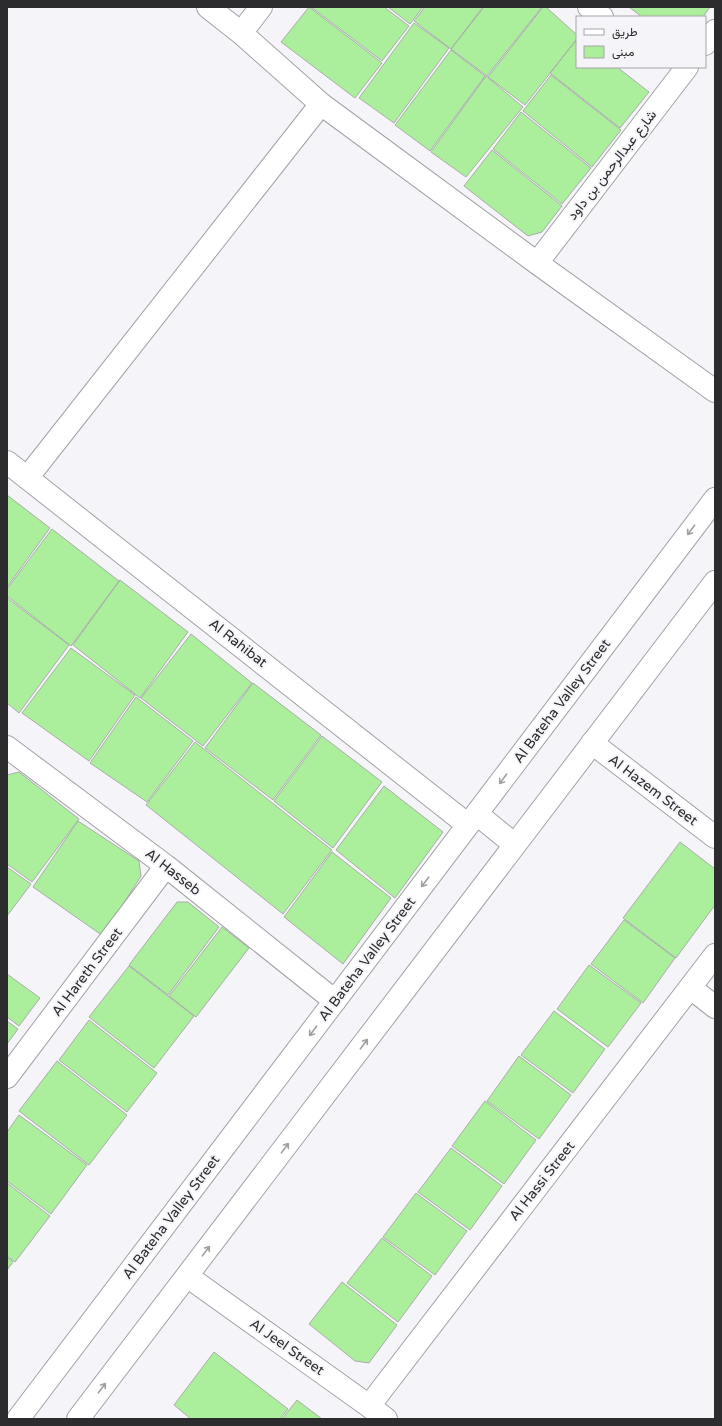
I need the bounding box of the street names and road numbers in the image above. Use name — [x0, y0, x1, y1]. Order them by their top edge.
street label: شارع عبدالرحمن بن داود — [564, 107, 662, 225]
street label: Al Rahibat — [205, 615, 271, 671]
street label: Al Bateha Valley Street — [510, 635, 615, 766]
street label: Al Hazem Street — [605, 751, 701, 829]
street label: Al Hasseb — [142, 845, 204, 899]
street label: Al Bateha Valley Street — [315, 893, 420, 1024]
street label: Al Hareth Street — [48, 924, 126, 1020]
street label: Al Hassi Street — [506, 1137, 579, 1224]
street label: Al Bateha Valley Street — [119, 1151, 224, 1282]
street label: Al Jeel Street — [246, 1315, 328, 1379]

